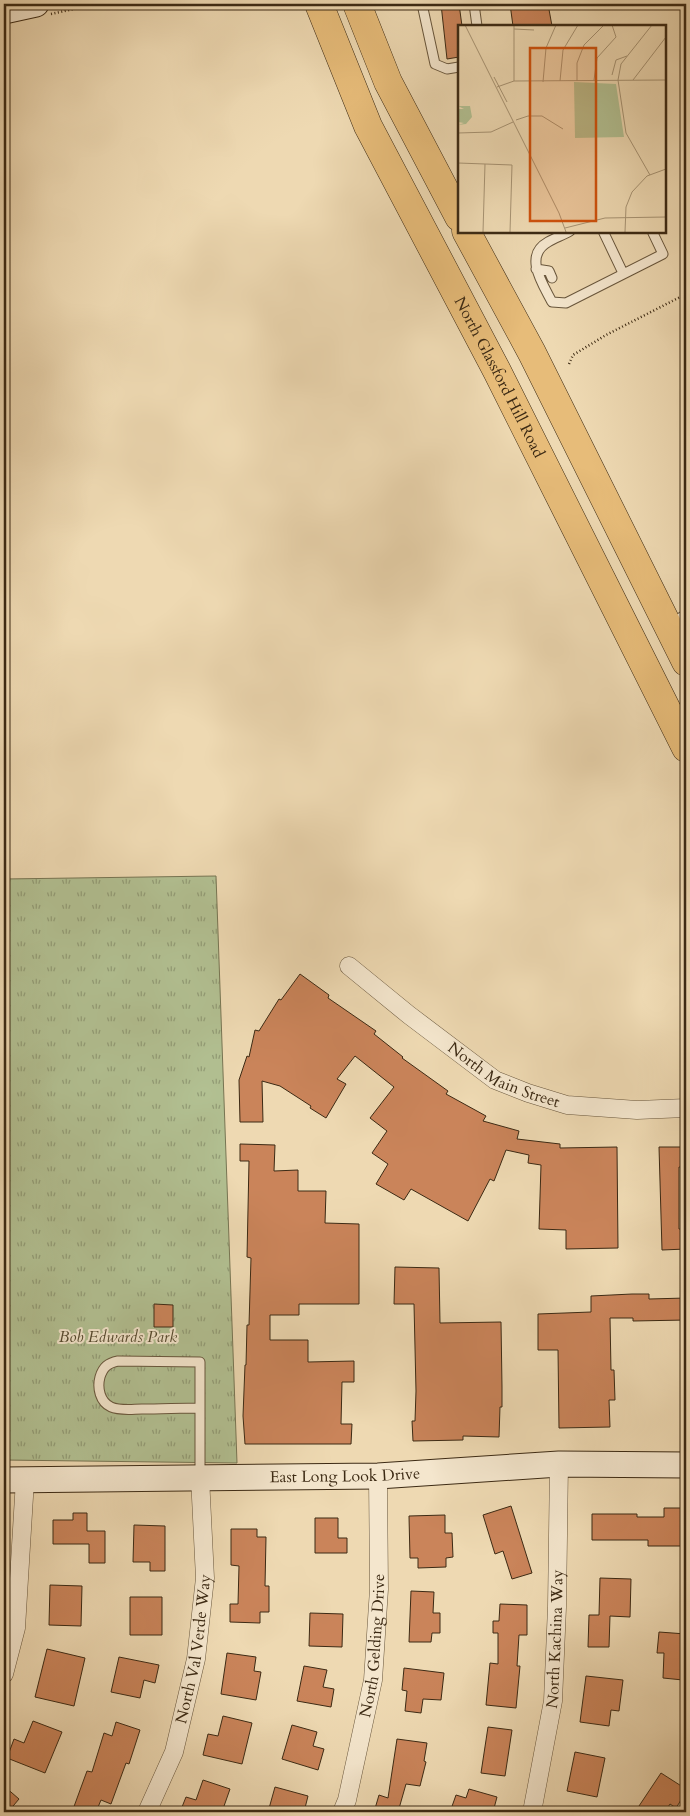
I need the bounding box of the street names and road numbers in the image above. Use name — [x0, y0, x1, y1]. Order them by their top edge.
street label: North Glassford Hill Road — [449, 293, 550, 462]
street label: North Main Street — [443, 1037, 562, 1113]
street label: East Long Look Drive — [269, 1462, 421, 1488]
street label: North Kachina Way — [541, 1569, 569, 1710]
street label: North Val Verde Way — [170, 1572, 216, 1726]
street label: North Gelding Drive — [354, 1574, 390, 1719]

